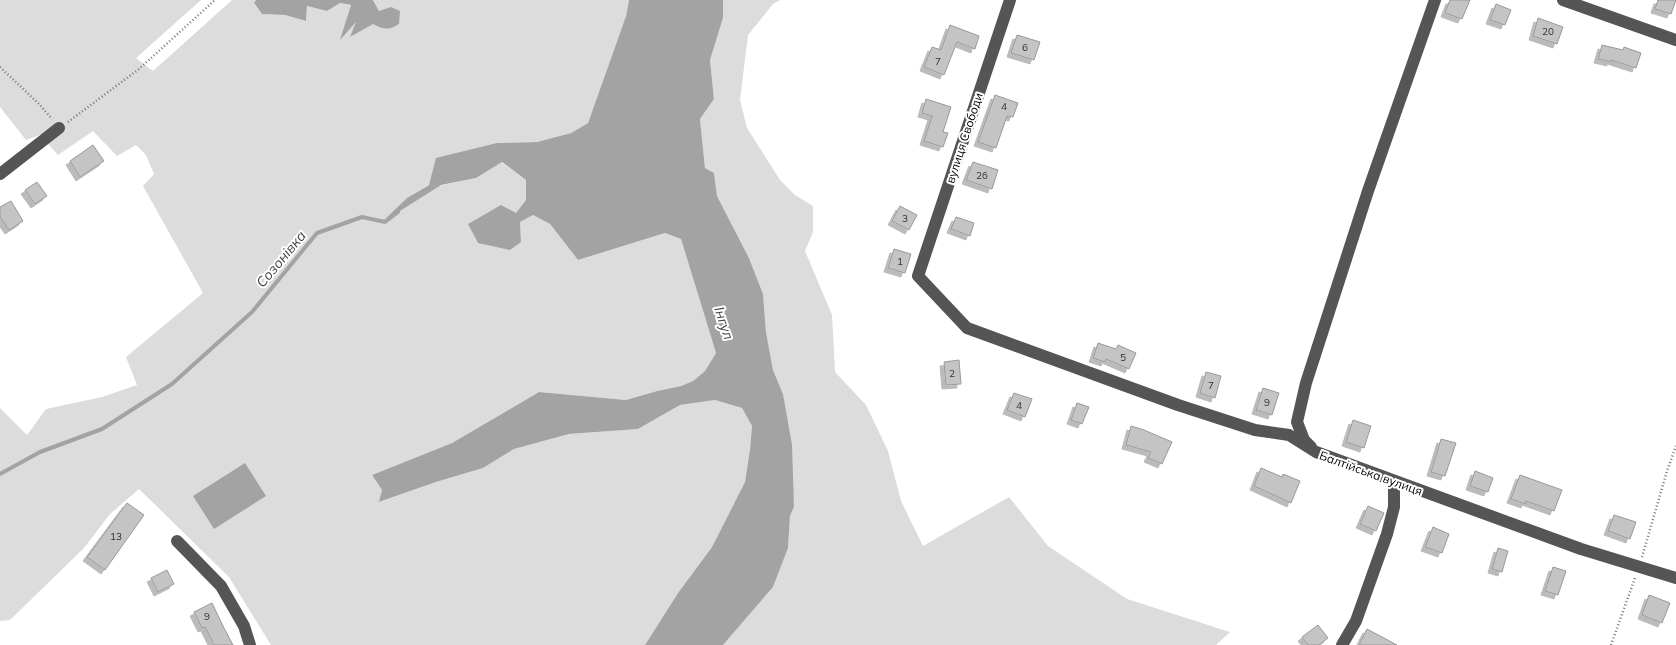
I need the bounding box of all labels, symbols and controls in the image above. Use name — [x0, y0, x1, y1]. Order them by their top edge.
house number: 20 — [1542, 25, 1554, 38]
house number: 6 — [1022, 41, 1028, 54]
house number: 7 — [935, 55, 941, 68]
street label: вулиця Свободи — [942, 91, 986, 185]
house number: 4 — [1001, 100, 1007, 113]
house number: 2б — [976, 169, 988, 182]
house number: 3 — [902, 212, 908, 225]
water label: Созонівка — [252, 227, 310, 291]
house number: 1 — [897, 255, 903, 268]
water label: Інгул — [710, 304, 738, 342]
house number: 5 — [1120, 351, 1126, 364]
house number: 2 — [949, 367, 955, 380]
house number: 7 — [1208, 379, 1214, 392]
house number: 9 — [1264, 396, 1270, 409]
house number: 4 — [1016, 399, 1022, 412]
street label: Балтійська вулиця — [1317, 447, 1425, 499]
house number: 13 — [110, 530, 122, 543]
house number: 9 — [204, 610, 210, 623]

